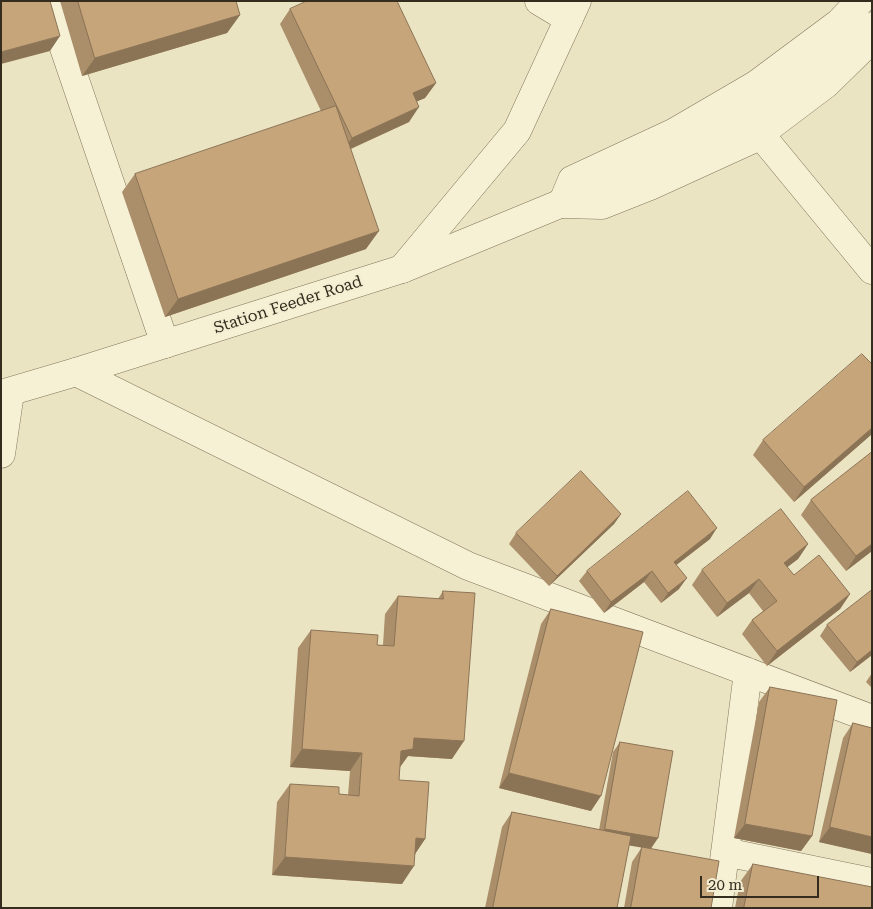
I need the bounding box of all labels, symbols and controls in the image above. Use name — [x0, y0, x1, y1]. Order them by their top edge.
street label: Station Feeder Road — [211, 272, 365, 338]
scale bar — [703, 866, 822, 898]
text: 20 m — [708, 876, 742, 894]

